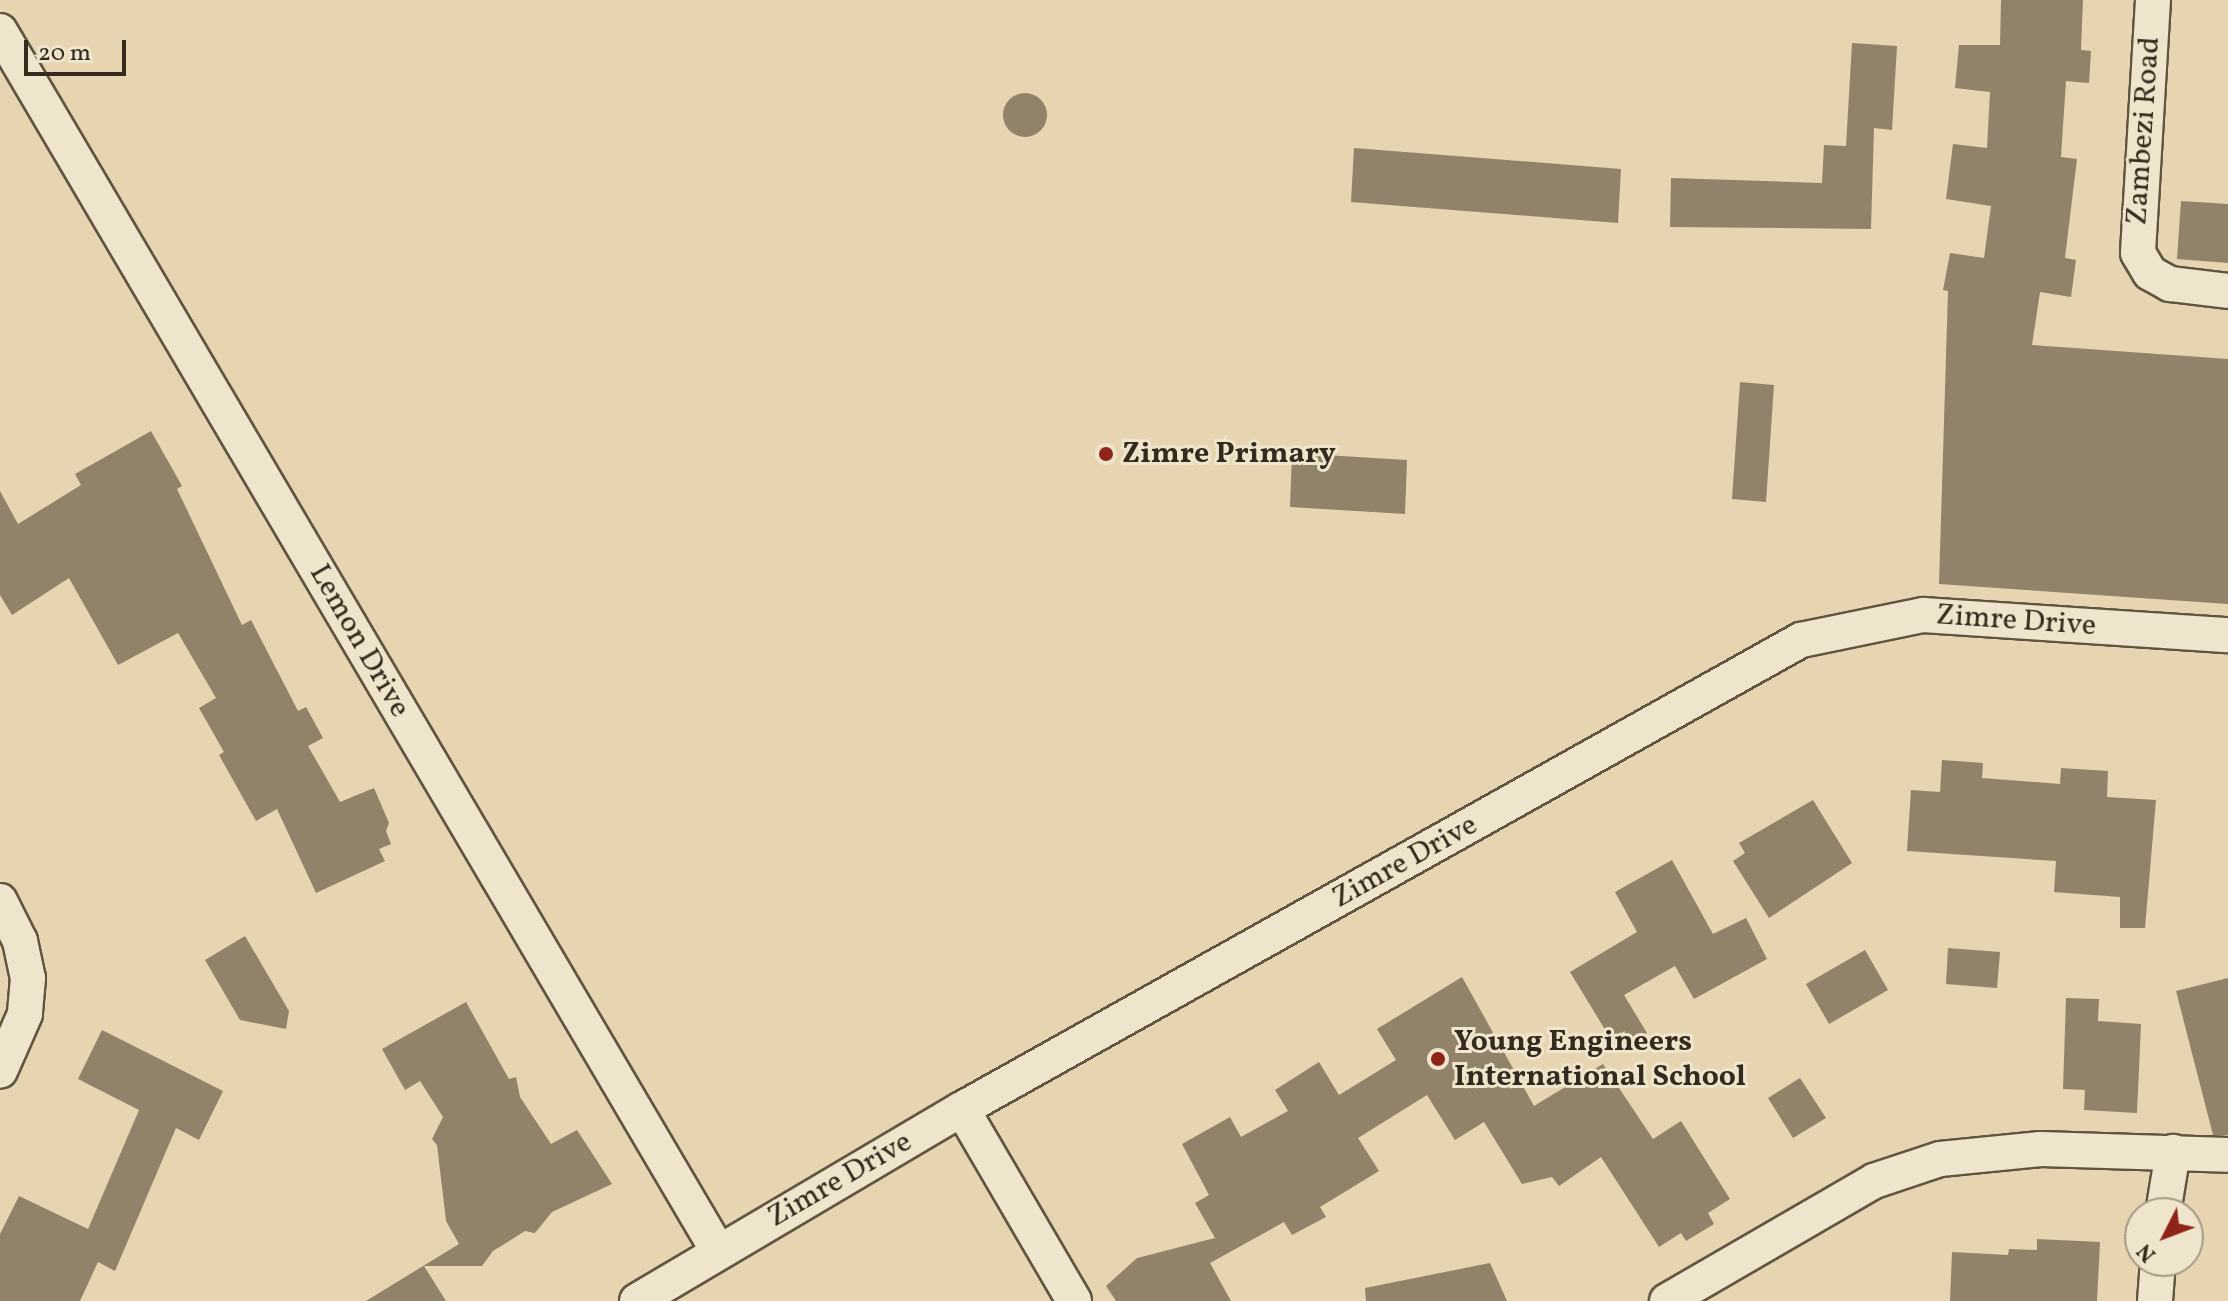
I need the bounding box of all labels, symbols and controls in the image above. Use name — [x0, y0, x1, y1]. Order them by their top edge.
scale bar — [28, 24, 130, 74]
street label: Zambezi Road — [2119, 36, 2169, 226]
text: 20 m — [38, 37, 91, 71]
place label: Zimre Primary — [1122, 436, 1336, 472]
marker: Zimre Primary — [1097, 445, 1115, 463]
street label: Lemon Drive — [301, 558, 417, 724]
street label: Zimre Drive — [1935, 597, 2097, 645]
street label: Zimre Drive — [1326, 807, 1484, 917]
place label: Young Engineers International School — [1454, 1024, 1746, 1094]
marker: Young Engineers International School — [1429, 1050, 1447, 1068]
street label: Zimre Drive — [761, 1124, 919, 1236]
north arrow — [2124, 1197, 2204, 1277]
text: N — [2130, 1236, 2164, 1268]

